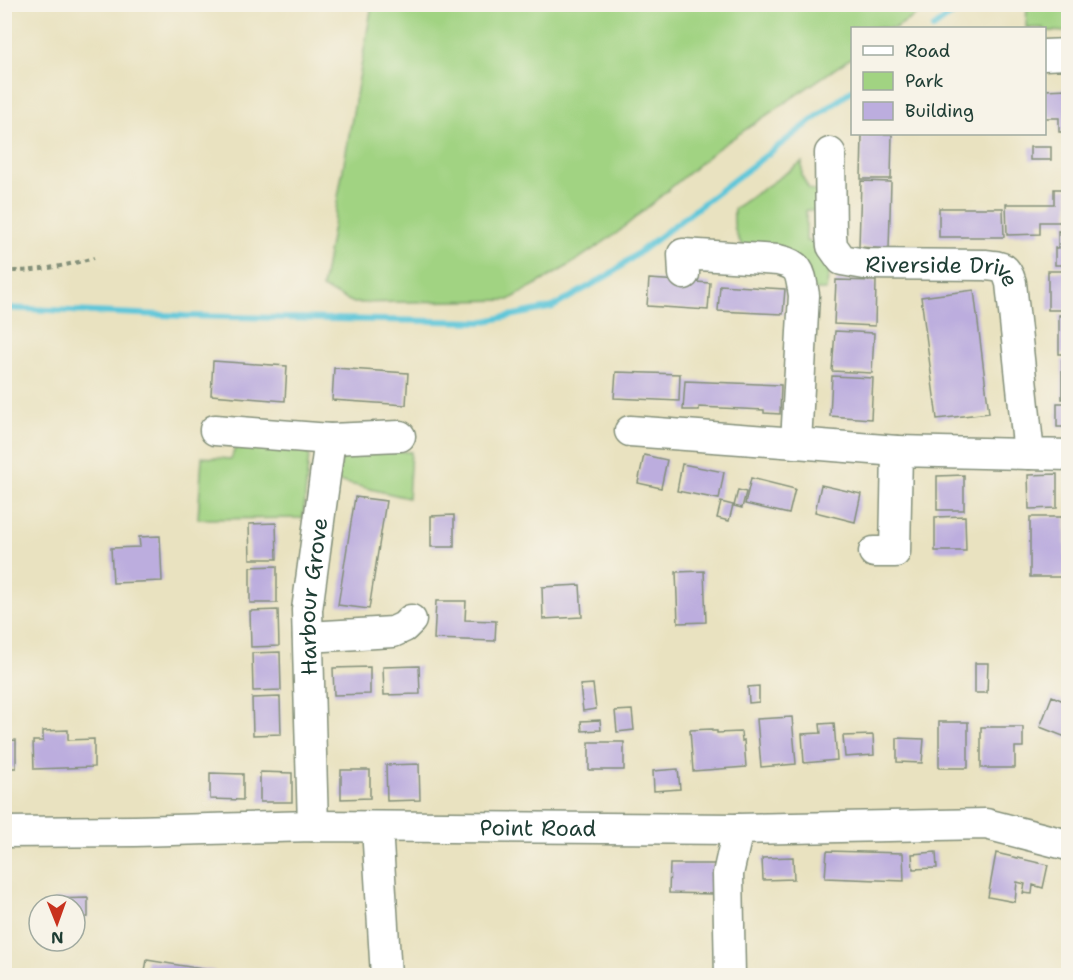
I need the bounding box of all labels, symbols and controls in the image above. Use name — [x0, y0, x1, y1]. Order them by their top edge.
legend — [851, 27, 1046, 135]
text: Road — [905, 39, 950, 63]
text: Park — [905, 69, 944, 93]
text: Building — [905, 99, 974, 123]
street label: Riverside Drive — [865, 250, 1025, 291]
street label: Harbour Grove — [293, 516, 334, 676]
street label: Point Road — [479, 813, 596, 843]
north arrow — [27, 893, 87, 953]
text: N — [51, 927, 64, 948]

